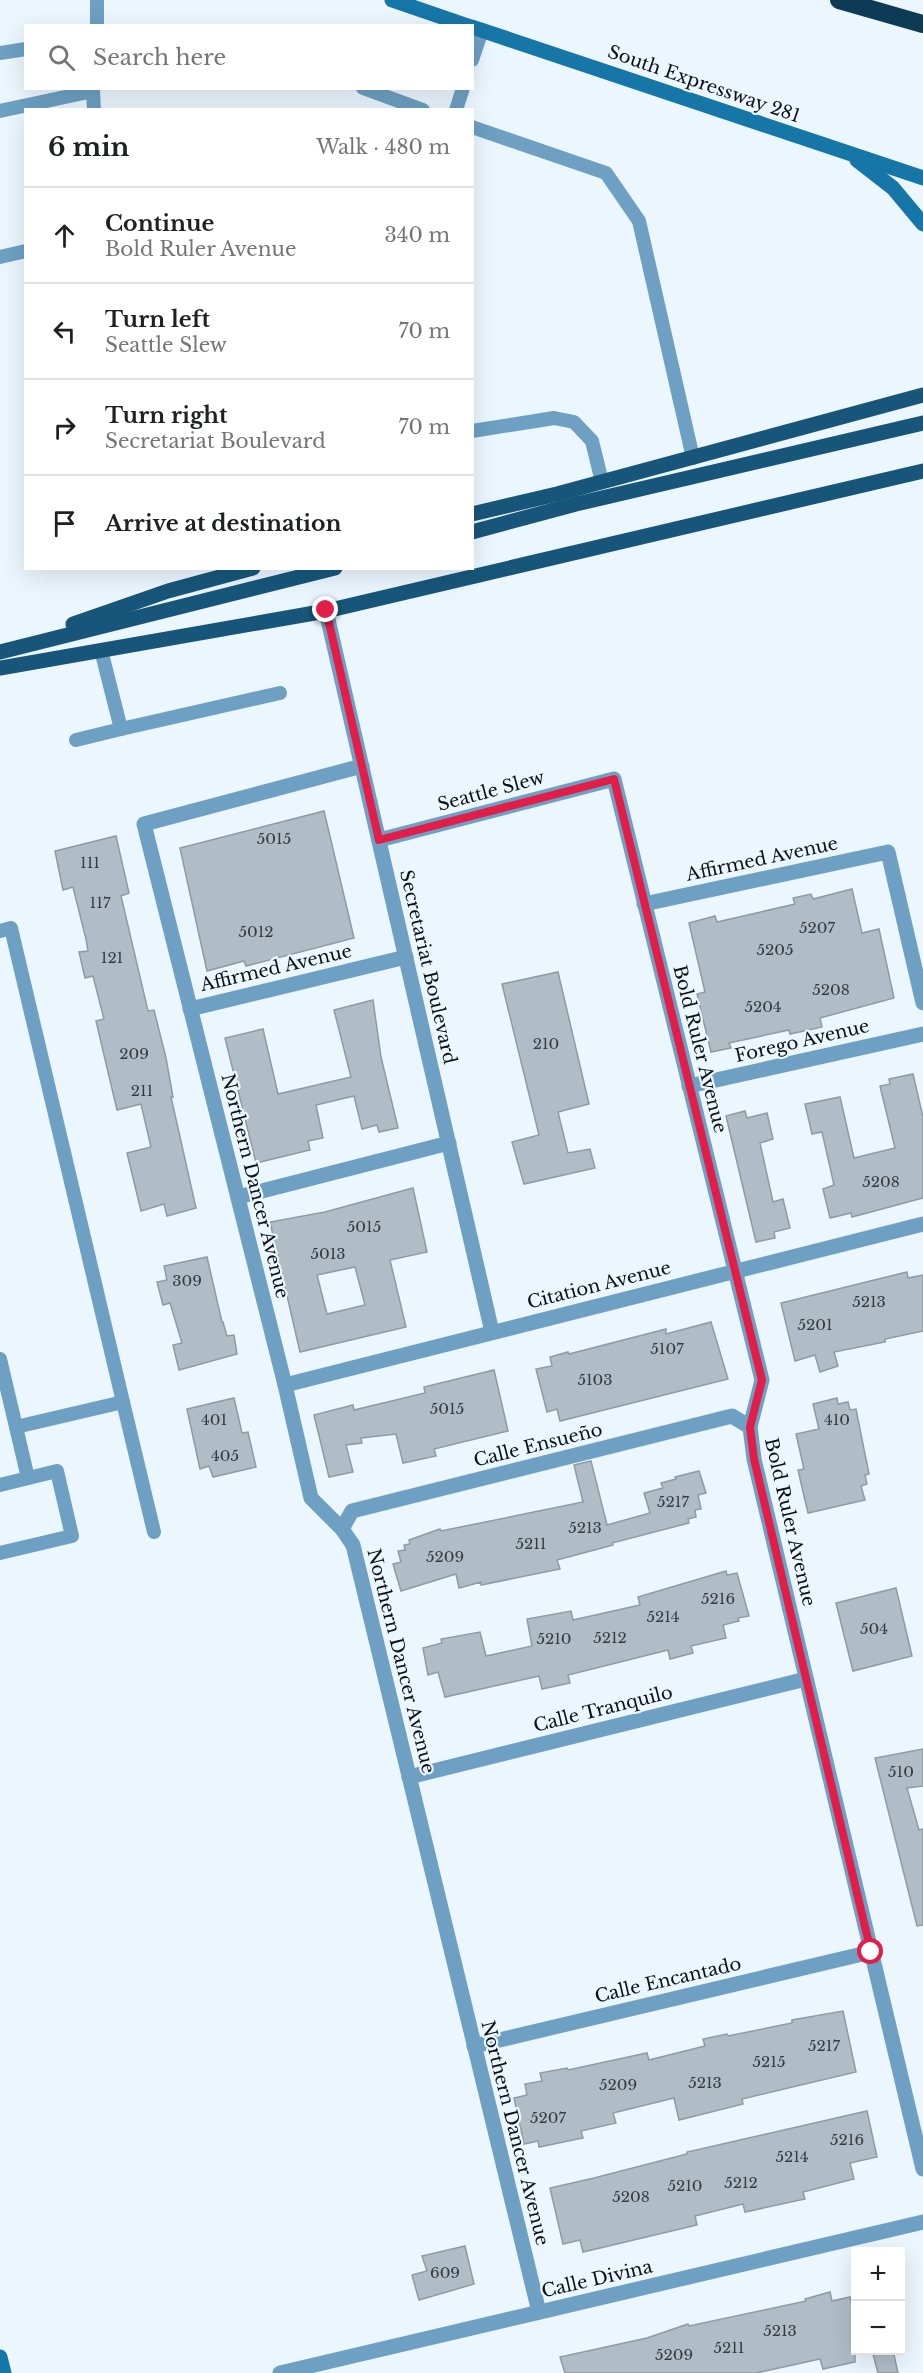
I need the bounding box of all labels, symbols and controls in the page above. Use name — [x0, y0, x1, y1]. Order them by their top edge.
search box — [24, 24, 474, 90]
icon: search — [45, 41, 78, 74]
street label: South Expressway 281 — [605, 41, 803, 127]
text: Search here — [93, 44, 226, 71]
text: 6 min — [48, 131, 129, 163]
text: Walk · 480 m — [316, 135, 450, 159]
text: Continue — [105, 210, 214, 237]
icon: ahead — [48, 219, 81, 252]
text: 340 m — [385, 223, 450, 247]
text: Bold Ruler Avenue — [105, 237, 296, 261]
text: Turn left — [105, 306, 210, 333]
icon: left — [48, 315, 81, 348]
text: 70 m — [398, 319, 450, 343]
text: Seattle Slew — [105, 333, 227, 357]
text: Turn right — [105, 402, 227, 429]
icon: right — [48, 411, 81, 444]
text: 70 m — [398, 415, 450, 439]
text: Secretariat Boulevard — [105, 429, 326, 453]
icon: arrive — [48, 507, 81, 540]
text: Arrive at destination — [105, 510, 342, 537]
route end — [312, 596, 338, 622]
street label: Seattle Slew — [435, 766, 547, 816]
house number: 5015 — [257, 829, 291, 848]
street label: Affirmed Avenue — [683, 832, 840, 886]
house number: 111 — [80, 853, 100, 872]
street label: Secretariat Boulevard — [395, 868, 461, 1066]
house number: 117 — [90, 893, 111, 912]
house number: 5207 — [799, 918, 835, 937]
house number: 5012 — [238, 922, 274, 941]
street label: Affirmed Avenue — [197, 940, 354, 996]
house number: 5205 — [757, 940, 794, 959]
house number: 121 — [101, 948, 123, 967]
street label: Bold Ruler Avenue — [668, 963, 732, 1135]
house number: 5208 — [812, 980, 850, 999]
house number: 5204 — [744, 997, 782, 1016]
street label: Forego Avenue — [733, 1015, 871, 1067]
house number: 210 — [533, 1034, 559, 1053]
house number: 209 — [119, 1044, 149, 1063]
street label: Northern Dancer Avenue — [216, 1071, 294, 1301]
house number: 211 — [131, 1081, 153, 1100]
house number: 5208 — [862, 1172, 900, 1191]
house number: 5015 — [347, 1217, 381, 1236]
house number: 5013 — [310, 1244, 346, 1263]
street label: Citation Avenue — [525, 1256, 673, 1314]
house number: 309 — [172, 1271, 202, 1290]
house number: 5213 — [852, 1292, 886, 1311]
house number: 5201 — [797, 1315, 833, 1334]
house number: 5107 — [650, 1339, 684, 1358]
house number: 5103 — [577, 1370, 613, 1389]
house number: 5015 — [430, 1399, 464, 1418]
house number: 401 — [201, 1410, 227, 1429]
house number: 410 — [824, 1410, 850, 1429]
street label: Calle Ensueño — [471, 1418, 605, 1472]
street label: Bold Ruler Avenue — [760, 1436, 820, 1608]
house number: 405 — [211, 1446, 239, 1465]
house number: 5217 — [657, 1492, 689, 1511]
house number: 5213 — [568, 1518, 602, 1537]
house number: 5211 — [515, 1534, 547, 1553]
street label: Northern Dancer Avenue — [362, 1546, 440, 1776]
house number: 5209 — [426, 1547, 464, 1566]
house number: 5216 — [701, 1589, 735, 1608]
house number: 5214 — [646, 1607, 680, 1626]
house number: 504 — [860, 1619, 888, 1638]
house number: 5212 — [593, 1628, 627, 1647]
house number: 5210 — [536, 1629, 572, 1648]
street label: Calle Tranquilo — [531, 1681, 675, 1737]
house number: 510 — [888, 1762, 914, 1781]
route start — [857, 1938, 883, 1964]
street label: Calle Encantado — [593, 1952, 743, 2008]
street label: Northern Dancer Avenue — [476, 2018, 554, 2248]
house number: 5217 — [808, 2036, 840, 2055]
house number: 5215 — [753, 2052, 785, 2071]
house number: 5213 — [688, 2073, 722, 2092]
house number: 5209 — [599, 2075, 637, 2094]
house number: 5207 — [530, 2108, 566, 2127]
house number: 5216 — [830, 2130, 864, 2149]
house number: 5214 — [775, 2147, 809, 2166]
house number: 5212 — [724, 2173, 758, 2192]
house number: 5210 — [667, 2176, 703, 2195]
house number: 5208 — [612, 2187, 650, 2206]
map controls — [851, 2247, 905, 2355]
button: + — [851, 2247, 905, 2301]
street label: Calle Divina — [539, 2256, 655, 2302]
house number: 609 — [430, 2263, 460, 2282]
button: − — [851, 2301, 905, 2355]
house number: 5213 — [763, 2321, 797, 2340]
house number: 5211 — [713, 2338, 745, 2357]
house number: 5209 — [655, 2345, 693, 2364]

